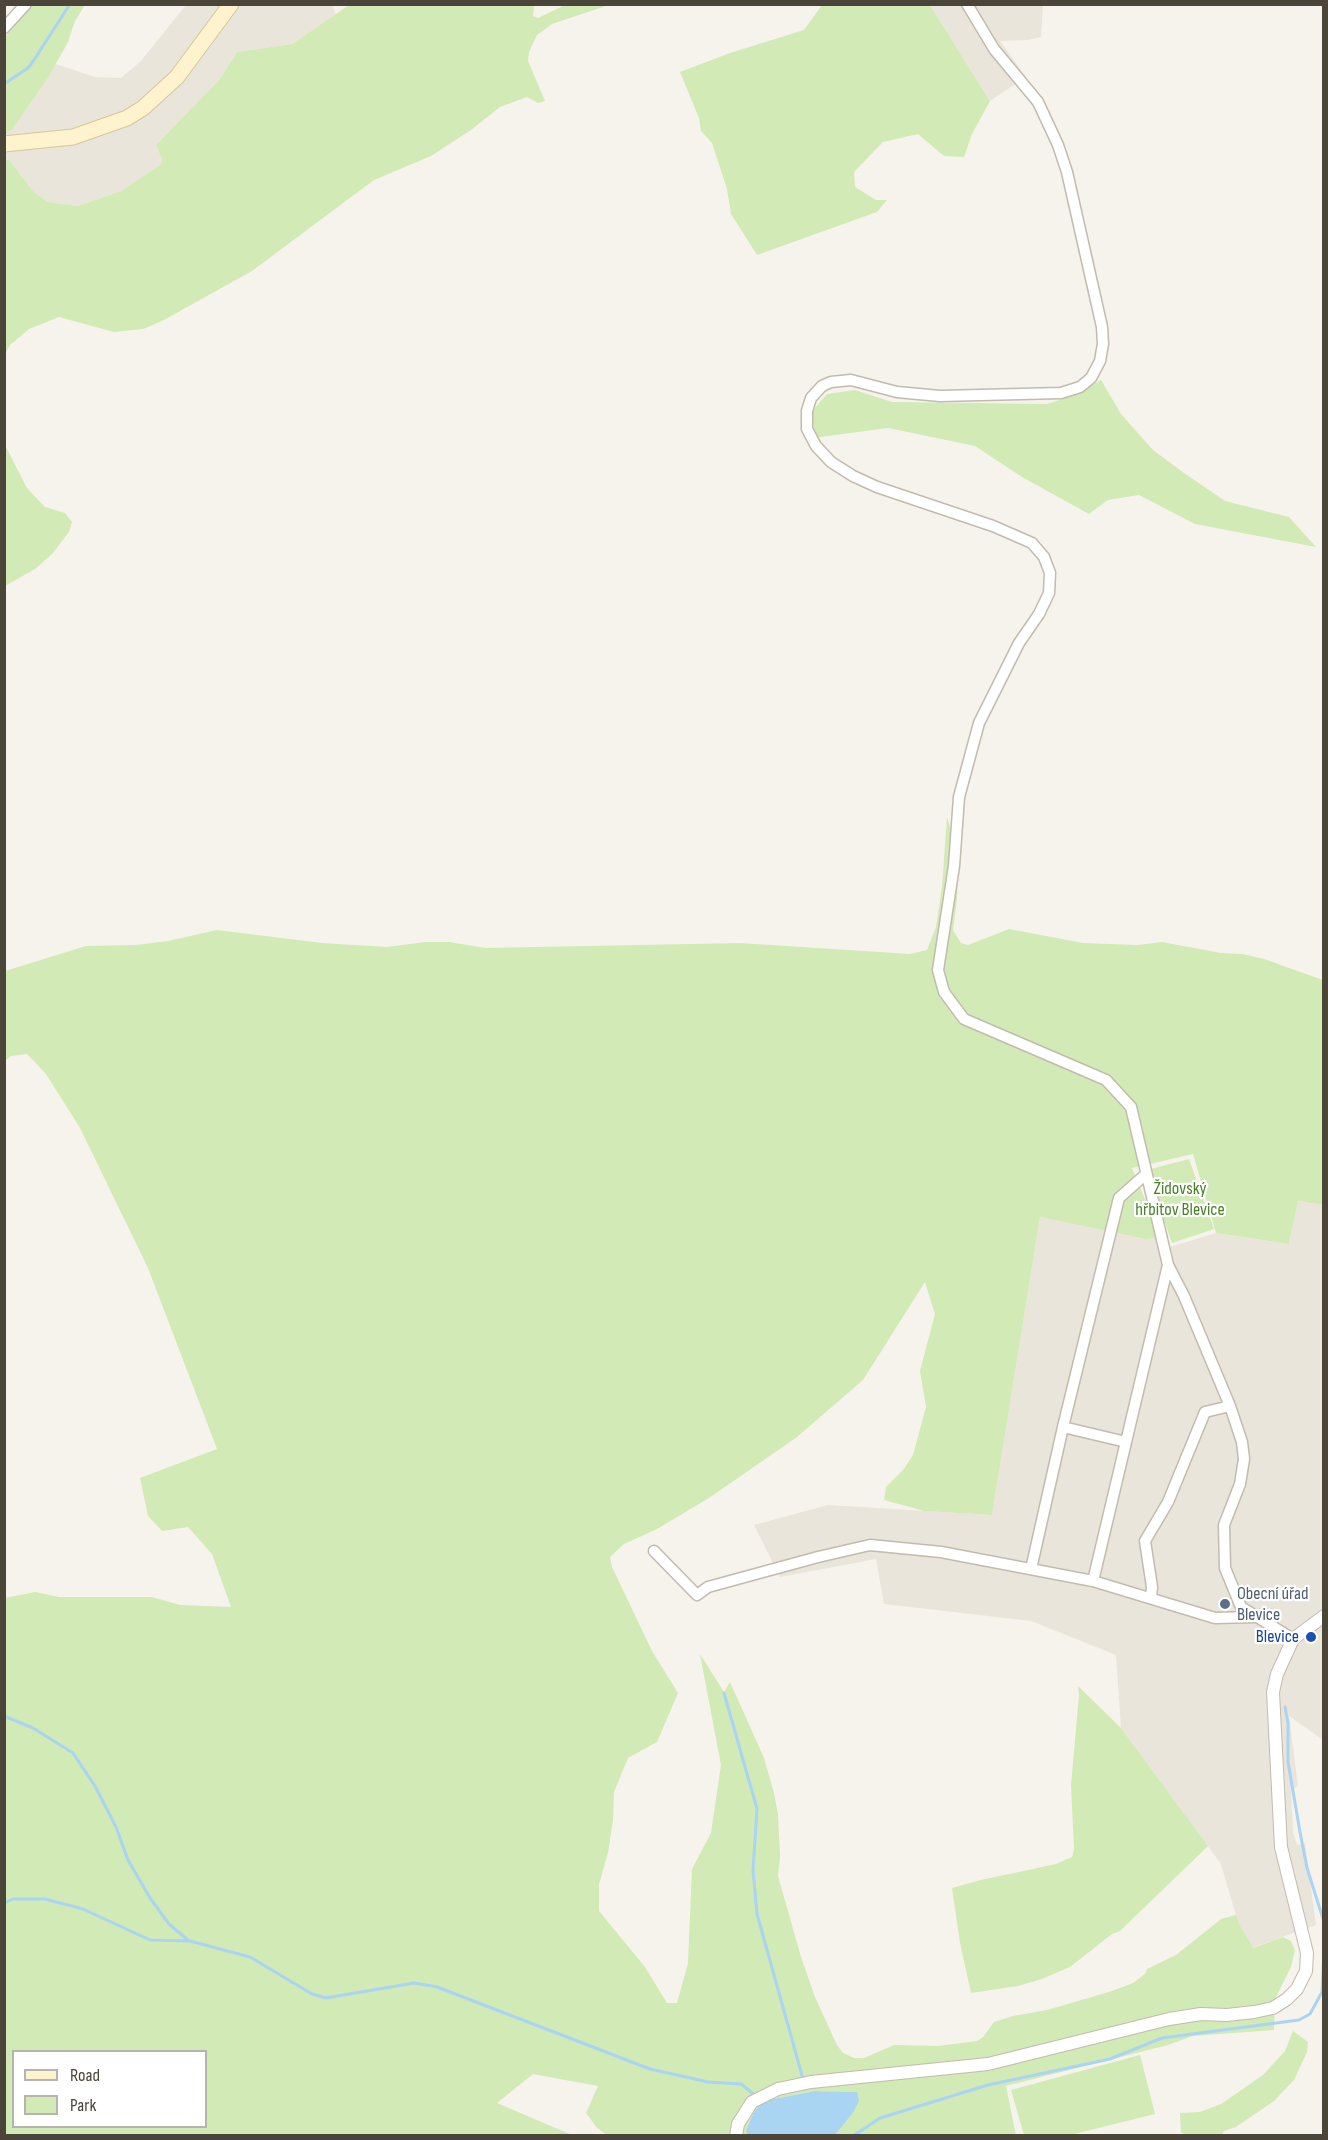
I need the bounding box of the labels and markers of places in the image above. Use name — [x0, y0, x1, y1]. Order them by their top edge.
place label: Obecní úřad Blevice — [1237, 1583, 1308, 1626]
marker: Obecní úřad Blevice — [1218, 1597, 1232, 1611]
place label: Blevice — [1256, 1626, 1299, 1648]
marker: Blevice — [1304, 1630, 1318, 1644]

